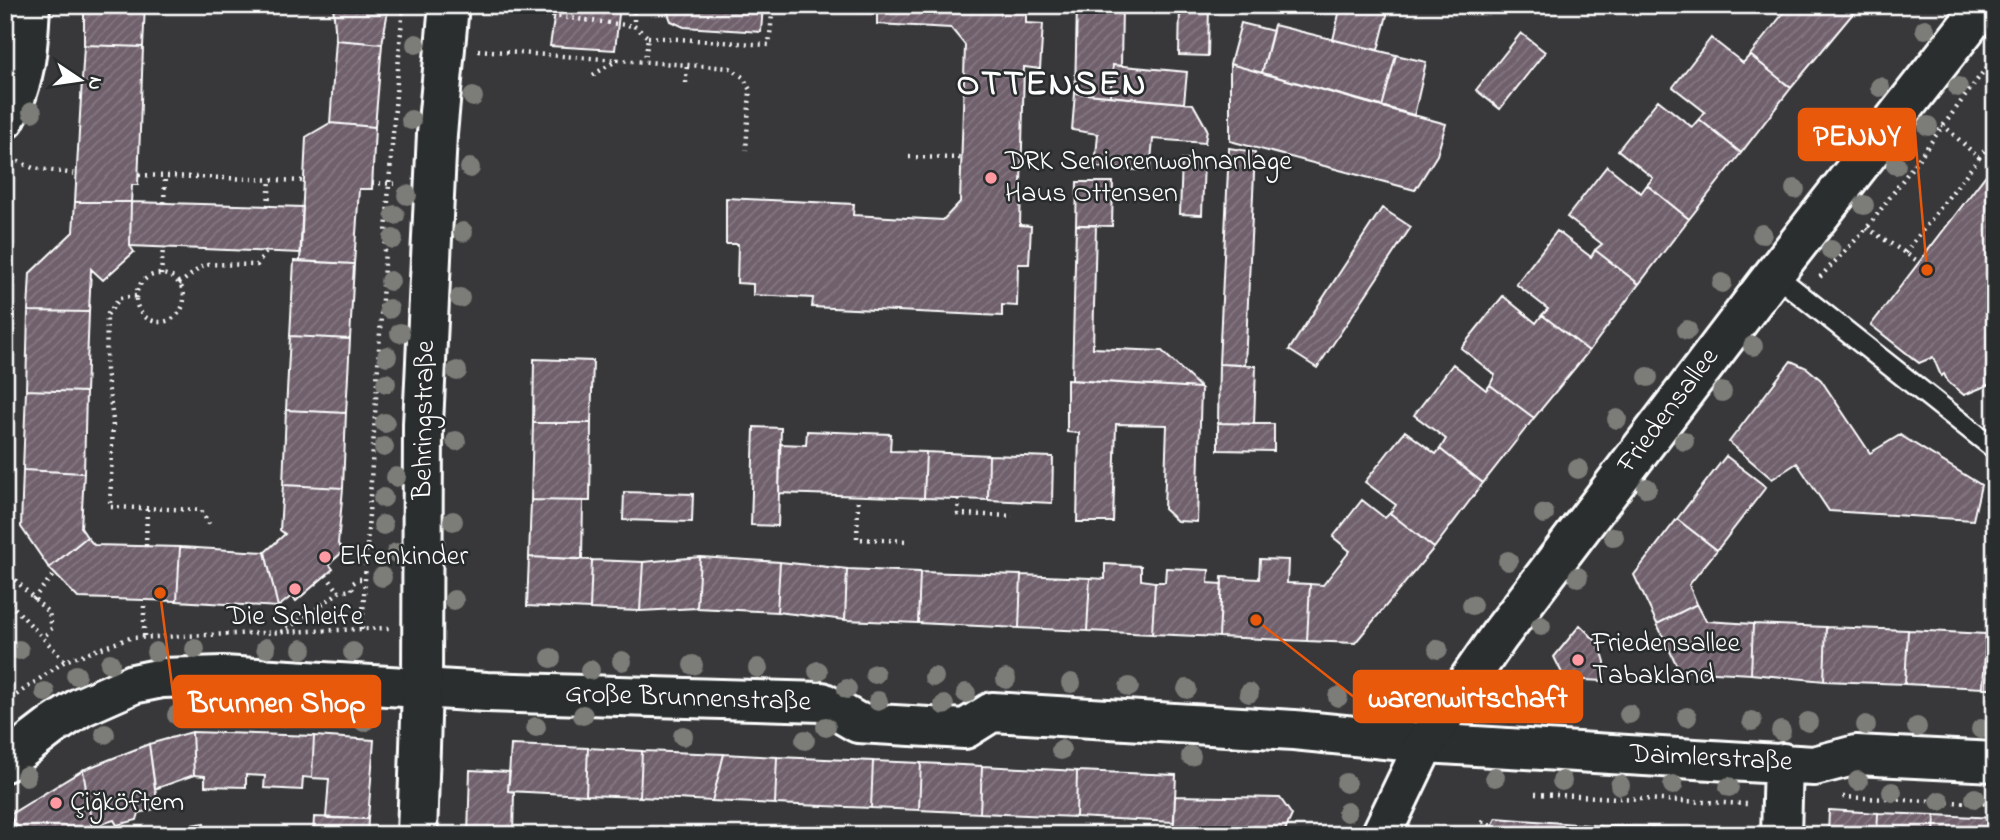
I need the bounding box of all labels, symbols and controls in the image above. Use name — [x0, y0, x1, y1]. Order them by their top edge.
north arrow — [46, 46, 116, 116]
district label: OTTENSEN — [956, 60, 1148, 111]
text: N — [79, 74, 109, 93]
callout: PENNY — [1799, 109, 1915, 160]
text: PENNY — [1813, 116, 1902, 160]
place label: DRK Seniorenwohnanlage Haus Ottensen — [1004, 142, 1292, 215]
marker: DRK Seniorenwohnanlage Haus Ottensen — [983, 170, 999, 186]
street label: Behringstraße — [403, 339, 447, 501]
street label: Friedensallee — [1607, 339, 1730, 483]
place label: Elfenkinder — [339, 537, 468, 578]
marker: Elfenkinder — [317, 549, 333, 565]
marker: Die Schleife — [287, 581, 303, 597]
place label: Die Schleife — [226, 597, 364, 638]
place label: Friedensallee Tabakland — [1591, 624, 1741, 697]
marker: Friedensallee Tabakland — [1570, 652, 1586, 668]
callout: warenwirtschaft — [1354, 671, 1582, 722]
street label: Große Brunnenstraße — [564, 674, 812, 724]
callout: Brunnen Shop — [174, 676, 380, 727]
text: warenwirtschaft — [1368, 678, 1569, 722]
text: Brunnen Shop — [186, 683, 366, 727]
street label: Daimlerstraße — [1628, 734, 1794, 784]
place label: Çiğköftem — [70, 783, 184, 824]
marker: Çiğköftem — [48, 795, 64, 811]

